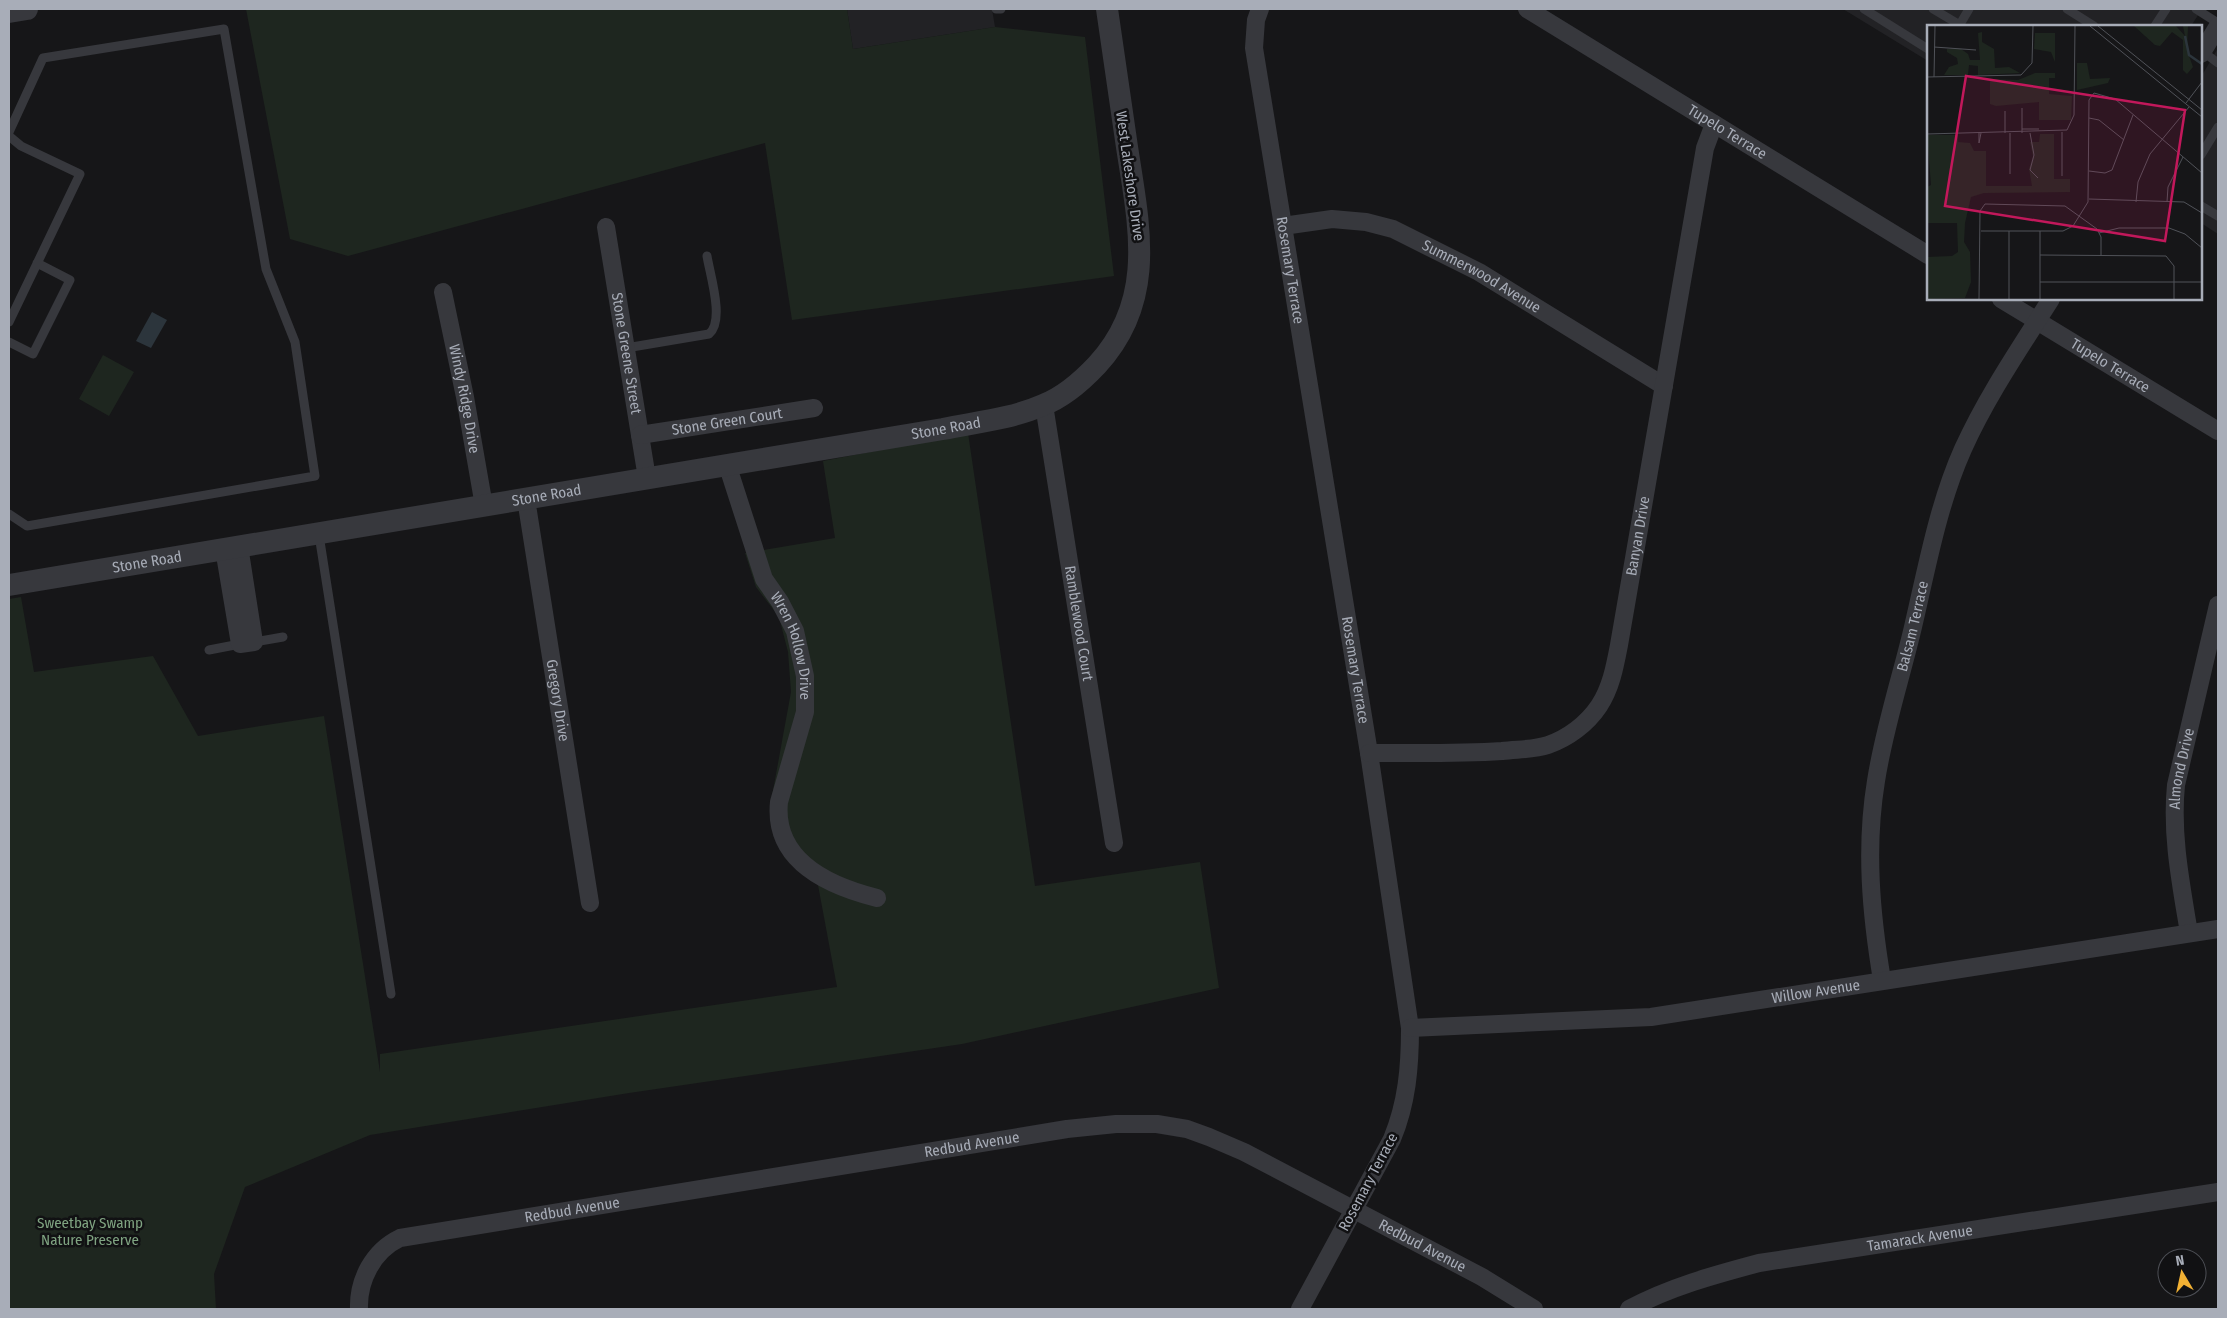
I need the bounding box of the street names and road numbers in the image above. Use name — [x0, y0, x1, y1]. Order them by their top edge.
street label: Tupelo Terrace — [1684, 101, 1770, 163]
street label: West Lakeshore Drive — [1112, 110, 1148, 242]
street label: Rosemary Terrace — [1273, 215, 1308, 325]
street label: Summerwood Avenue — [1419, 236, 1544, 317]
street label: Stone Greene Street — [608, 291, 645, 416]
street label: Tupelo Terrace — [2067, 335, 2153, 396]
street label: Windy Ridge Drive — [445, 343, 484, 455]
street label: Stone Green Court — [670, 404, 784, 439]
street label: Stone Road — [910, 413, 982, 443]
street label: Stone Road — [511, 481, 583, 510]
street label: Banyan Drive — [1622, 495, 1654, 577]
street label: Stone Road — [111, 547, 183, 577]
street label: Ramblewood Court — [1061, 564, 1097, 682]
street label: Balsam Terrace — [1893, 579, 1932, 674]
street label: Wren Hollow Drive — [767, 588, 814, 700]
street label: Rosemary Terrace — [1338, 615, 1373, 725]
street label: Gregory Drive — [543, 658, 573, 743]
street label: Almond Drive — [2166, 726, 2198, 810]
street label: Willow Avenue — [1770, 976, 1861, 1007]
street label: Redbud Avenue — [923, 1128, 1021, 1161]
street label: Rosemary Terrace — [1335, 1130, 1401, 1234]
street label: Redbud Avenue — [523, 1193, 621, 1226]
street label: Redbud Avenue — [1376, 1215, 1469, 1276]
street label: Tamarack Avenue — [1866, 1221, 1974, 1255]

